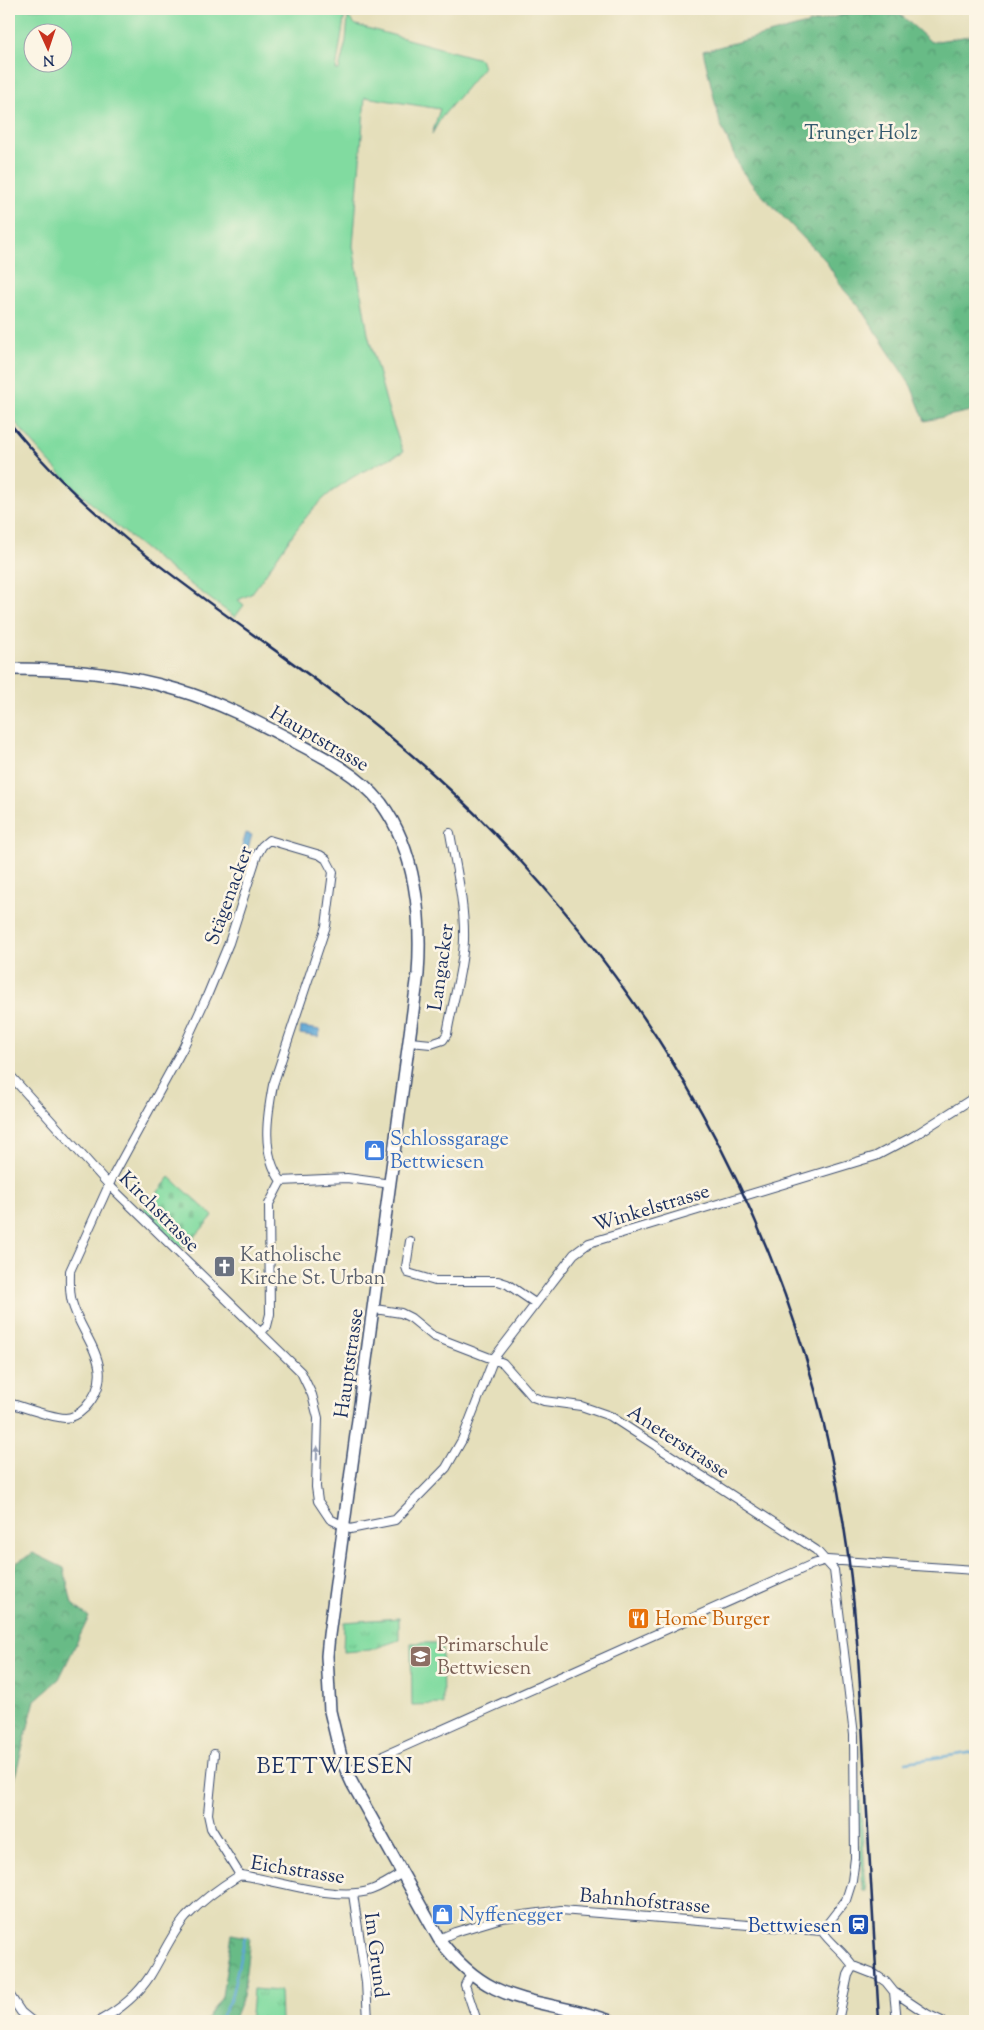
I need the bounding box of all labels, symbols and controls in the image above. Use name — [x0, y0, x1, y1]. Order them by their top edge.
north arrow — [22, 22, 72, 72]
text: N — [42, 49, 55, 69]
park label: Trunger Holz — [804, 120, 918, 149]
street label: Hauptstrasse — [264, 700, 374, 780]
street label: Stägenacker — [199, 842, 262, 950]
street label: Langacker — [422, 921, 463, 1013]
place label: Schlossgarage Bettwiesen — [390, 1126, 509, 1178]
shop icon: Schlossgarage Bettwiesen — [362, 1138, 386, 1162]
street label: Kirchstrasse — [111, 1165, 206, 1260]
street label: Winkelstrasse — [590, 1178, 714, 1241]
place label: Katholische Kirche St. Urban — [240, 1242, 385, 1294]
church icon: Katholische Kirche St. Urban — [212, 1254, 236, 1278]
street label: Hauptstrasse — [328, 1307, 373, 1420]
street label: Aneterstrasse — [621, 1399, 735, 1487]
one-way arrow — [313, 1445, 321, 1461]
restaurant icon: Home Burger — [627, 1606, 651, 1630]
place label: Home Burger — [655, 1606, 770, 1635]
place label: Primarschule Bettwiesen — [437, 1632, 549, 1684]
school or university icon: Primarschule Bettwiesen — [409, 1644, 433, 1668]
district label: BETTWIESEN — [257, 1752, 413, 1784]
street label: Eichstrasse — [249, 1850, 347, 1893]
street label: Bahnhofstrasse — [578, 1882, 711, 1923]
shop icon: Nyffenegger — [431, 1902, 455, 1926]
place label: Nyffenegger — [459, 1902, 563, 1931]
street label: Im Grund — [355, 1911, 394, 2000]
place label: Bettwiesen — [748, 1913, 842, 1942]
station icon: Bettwiesen — [846, 1913, 870, 1937]

